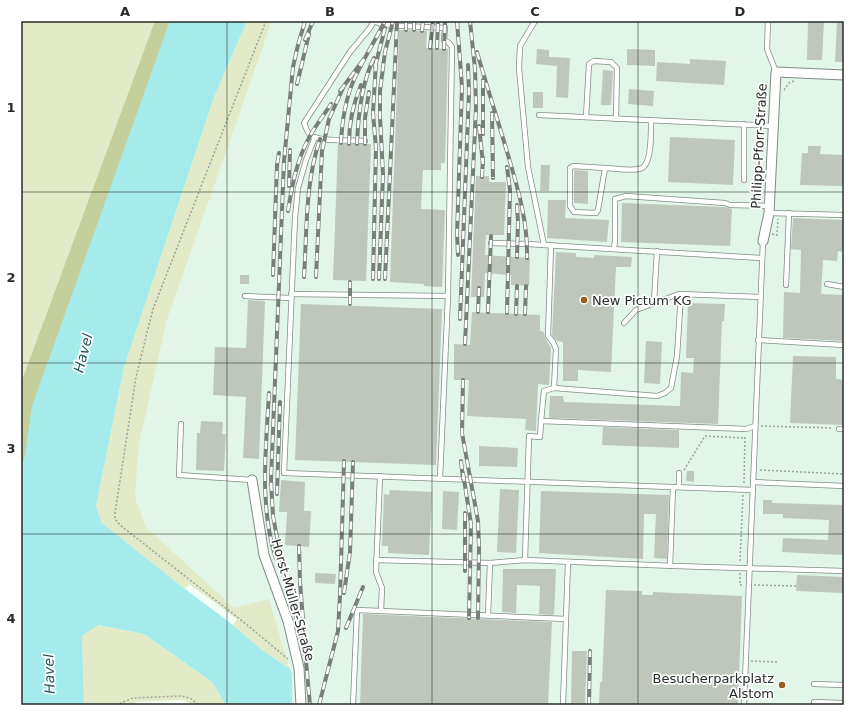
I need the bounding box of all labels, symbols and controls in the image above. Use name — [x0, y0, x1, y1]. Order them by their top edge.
text: A — [120, 4, 130, 19]
text: B — [325, 4, 335, 19]
text: C — [530, 4, 540, 19]
text: D — [735, 4, 746, 19]
street label: Philipp-Pforr-Straße — [748, 83, 770, 209]
text: 1 — [6, 100, 16, 115]
text: 2 — [6, 270, 16, 285]
place label: New Pictum KG — [592, 293, 692, 308]
marker: New Pictum KG — [579, 295, 589, 305]
water label: Havel — [70, 332, 96, 374]
text: 3 — [6, 441, 16, 456]
street label: Horst-Müller-Straße — [268, 537, 318, 663]
text: 4 — [6, 611, 16, 626]
water label: Havel — [40, 654, 58, 694]
place label: Besucherparkplatz Alstom — [652, 671, 774, 701]
marker: Besucherparkplatz Alstom — [777, 680, 787, 690]

